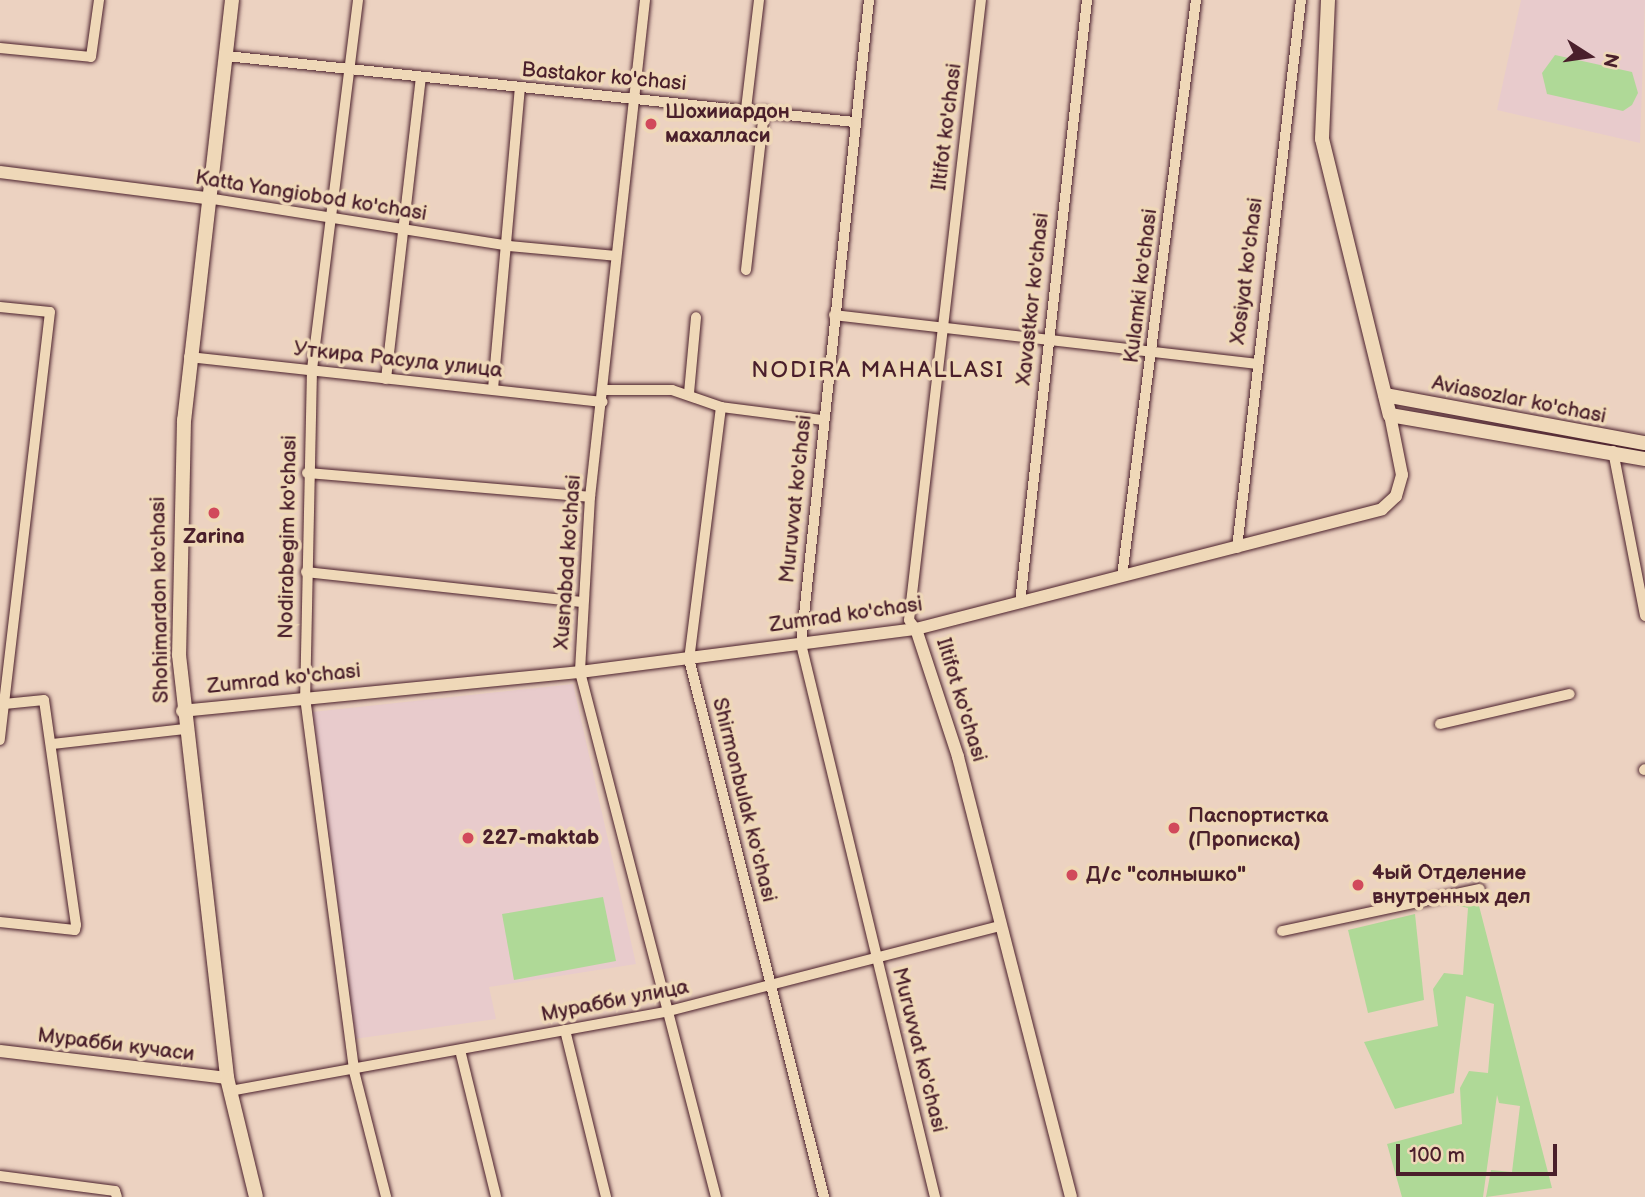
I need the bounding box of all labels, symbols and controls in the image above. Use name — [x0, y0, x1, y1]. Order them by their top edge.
north arrow — [1554, 21, 1624, 91]
text: N — [1597, 51, 1623, 70]
street label: Bastakor ko'chasi — [521, 57, 687, 97]
street label: Iltifot ko'chasi — [927, 62, 967, 192]
place label: Шохииардон махалласи — [665, 99, 790, 149]
marker: Шохииардон махалласи — [643, 116, 659, 132]
street label: Katta Yangiobod ko'chasi — [193, 165, 429, 227]
street label: Xosiyat ko'chasi — [1225, 196, 1269, 346]
street label: Kulamki ko'chasi — [1119, 207, 1163, 365]
street label: Xavastkor ko'chasi — [1011, 212, 1055, 386]
street label: Уткира Расула улица — [292, 336, 504, 384]
district label: NODIRA MAHALLASI — [753, 356, 1003, 384]
street label: Aviasozlar ko'chasi — [1430, 371, 1608, 429]
street label: Muruvvat ko'chasi — [775, 414, 817, 584]
street label: Nodirabegim ko'chasi — [274, 435, 302, 639]
street label: Xusnabad ko'chasi — [549, 474, 587, 650]
street label: Shohimardon ko'chasi — [146, 497, 174, 703]
marker: Zarina — [206, 505, 222, 521]
place label: Zarina — [183, 524, 245, 550]
street label: Zumrad ko'chasi — [768, 592, 924, 638]
street label: Iltifot ko'chasi — [930, 635, 992, 765]
street label: Zumrad ko'chasi — [206, 658, 362, 700]
street label: Shirmonbulak ko'chasi — [706, 695, 782, 905]
place label: Паспортистка (Прописка) — [1188, 803, 1328, 853]
marker: Паспортистка (Прописка) — [1166, 820, 1182, 836]
place label: 227-maktab — [482, 825, 599, 851]
marker: 227-maktab — [460, 830, 476, 846]
place label: 4ый Отделение внутренных дел — [1372, 860, 1531, 910]
place label: Д/с "солнышко" — [1086, 862, 1246, 888]
marker: Д/с "солнышко" — [1064, 867, 1080, 883]
marker: 4ый Отделение внутренных дел — [1350, 877, 1366, 893]
street label: Muruvvat ko'chasi — [886, 965, 952, 1135]
street label: Мурабби улица — [539, 974, 691, 1028]
street label: Мурабби кучаси — [36, 1023, 196, 1067]
scale bar — [1400, 1130, 1561, 1174]
text: 100 m — [1409, 1143, 1465, 1168]

